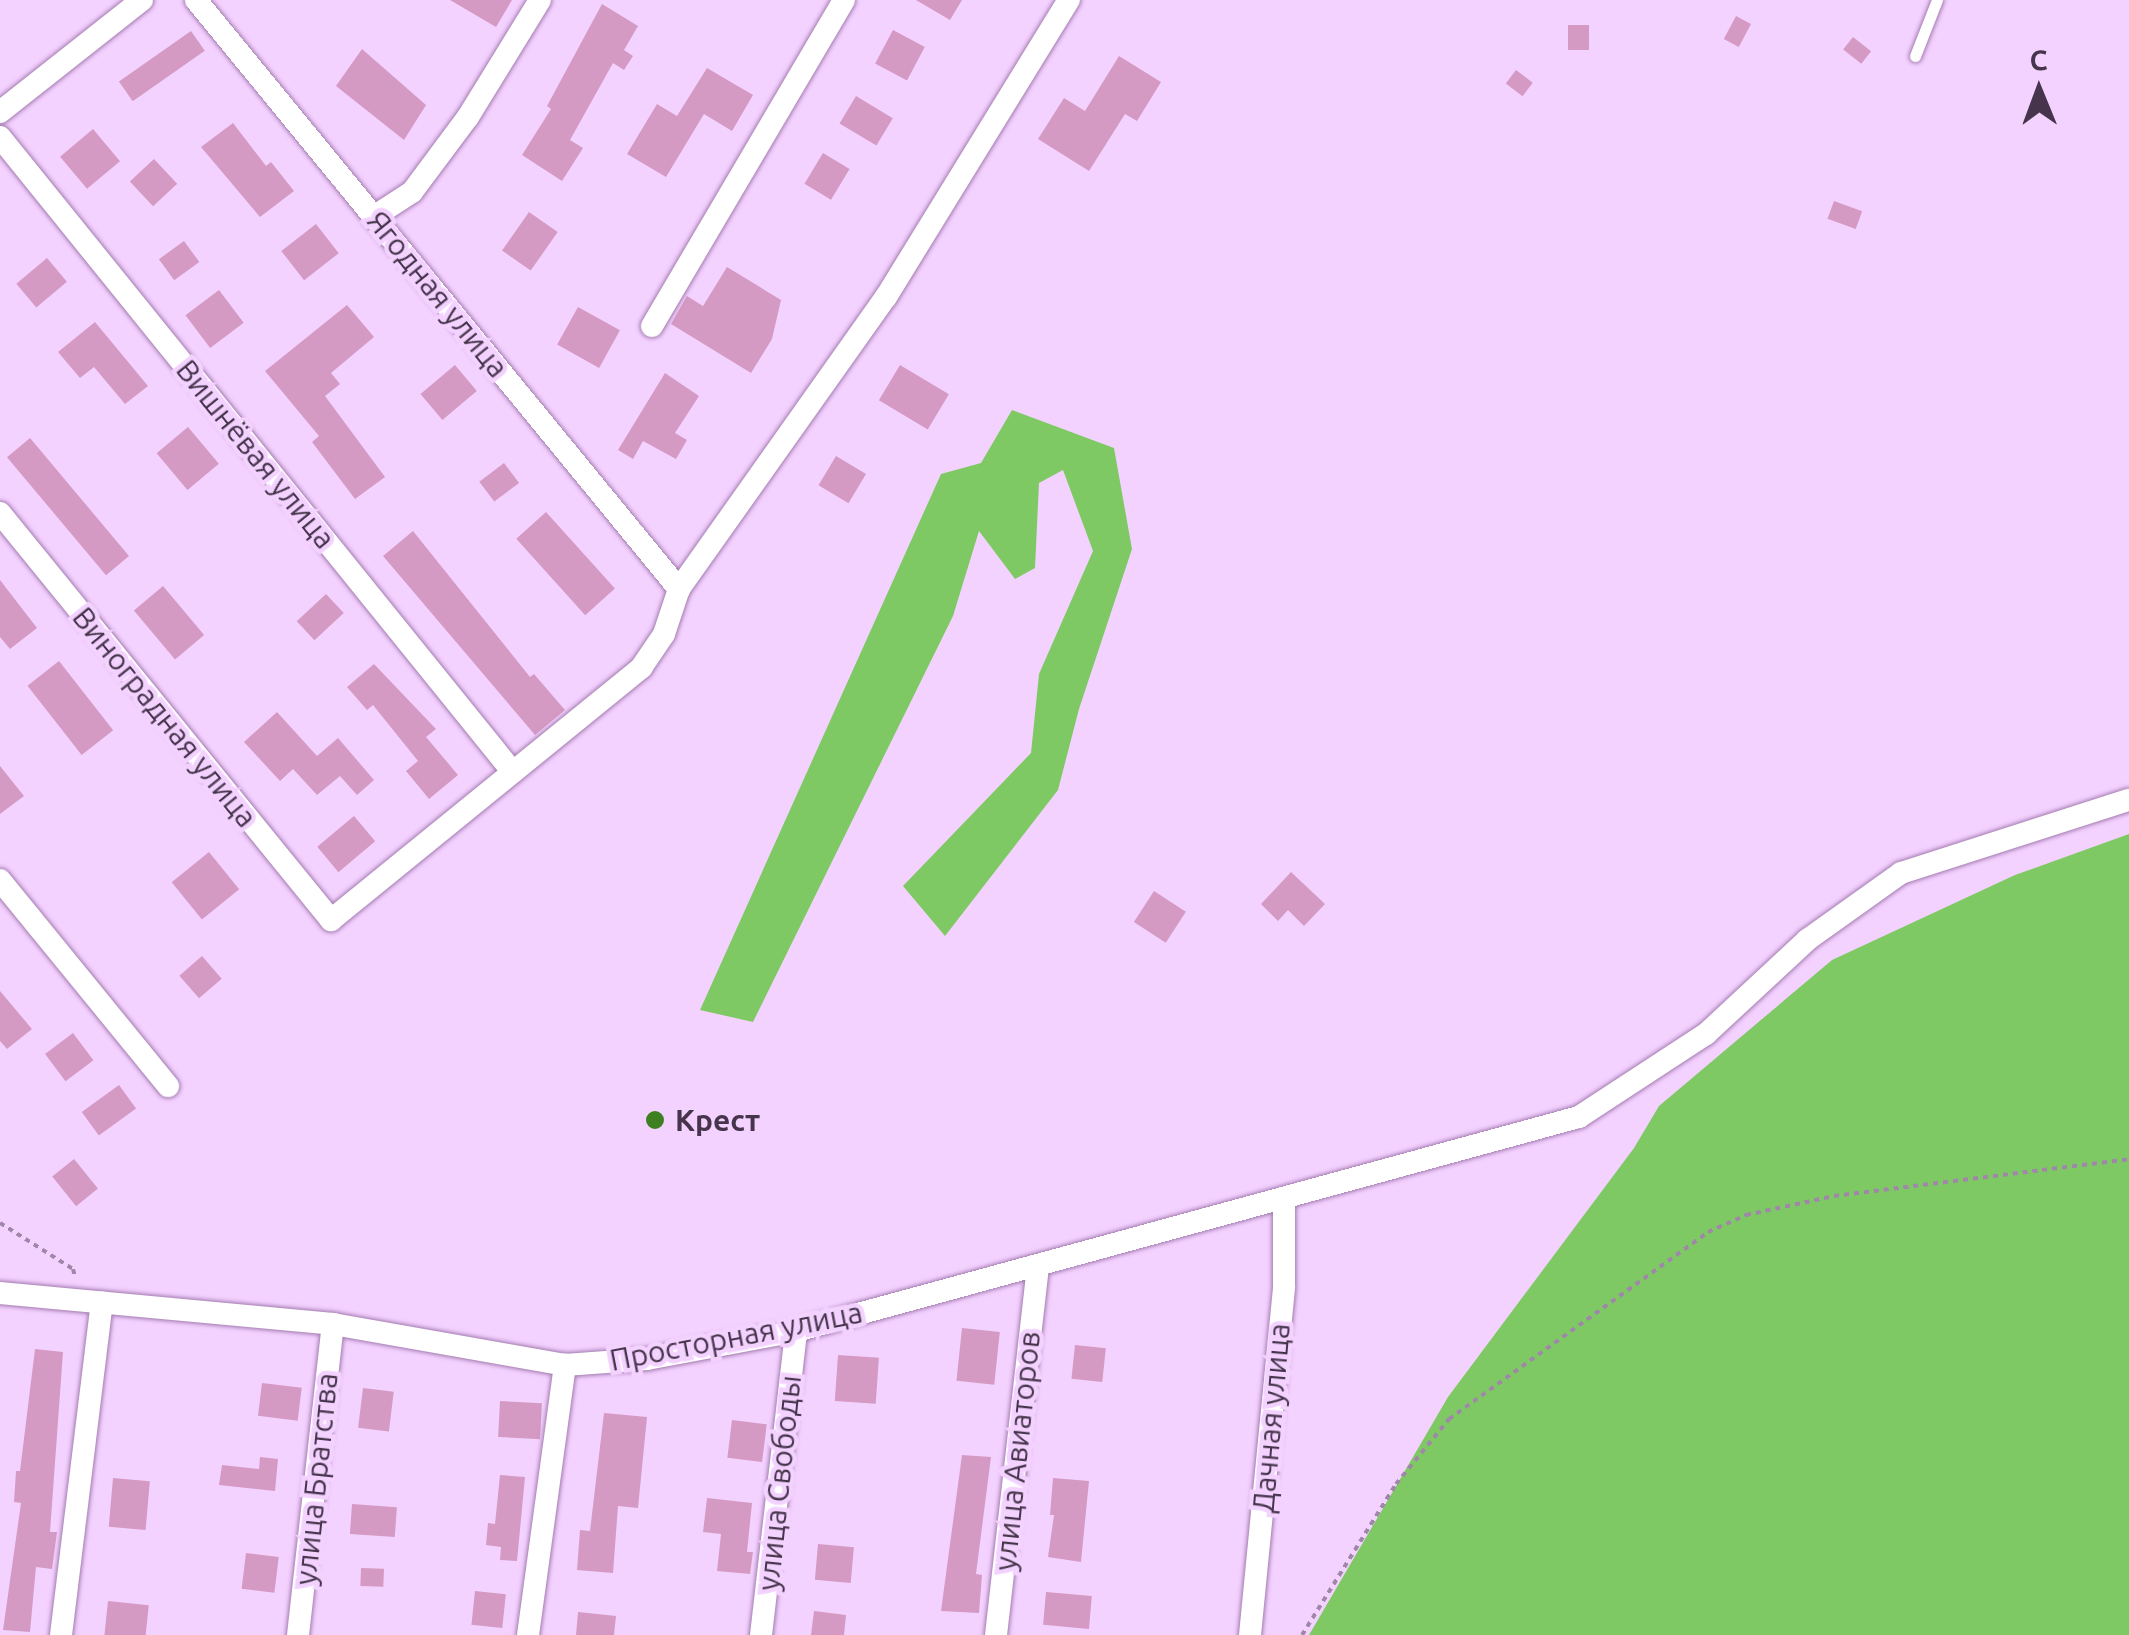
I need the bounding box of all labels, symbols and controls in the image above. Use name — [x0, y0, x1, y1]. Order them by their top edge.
north arrow — [1989, 40, 2089, 140]
text: С — [2029, 44, 2048, 75]
street label: Ягодная улица — [360, 203, 516, 385]
street label: Вишнёвая улица — [169, 352, 343, 556]
street label: Виноградная улица — [65, 600, 265, 834]
place label: Крест — [675, 1102, 760, 1138]
marker: Крест — [644, 1109, 666, 1131]
street label: Просторная улица — [607, 1294, 865, 1378]
street label: Дачная улица — [1245, 1322, 1297, 1514]
street label: улица Авиаторов — [987, 1329, 1047, 1573]
street label: улица Братства — [287, 1371, 345, 1587]
street label: улица Свободы — [750, 1373, 808, 1593]

